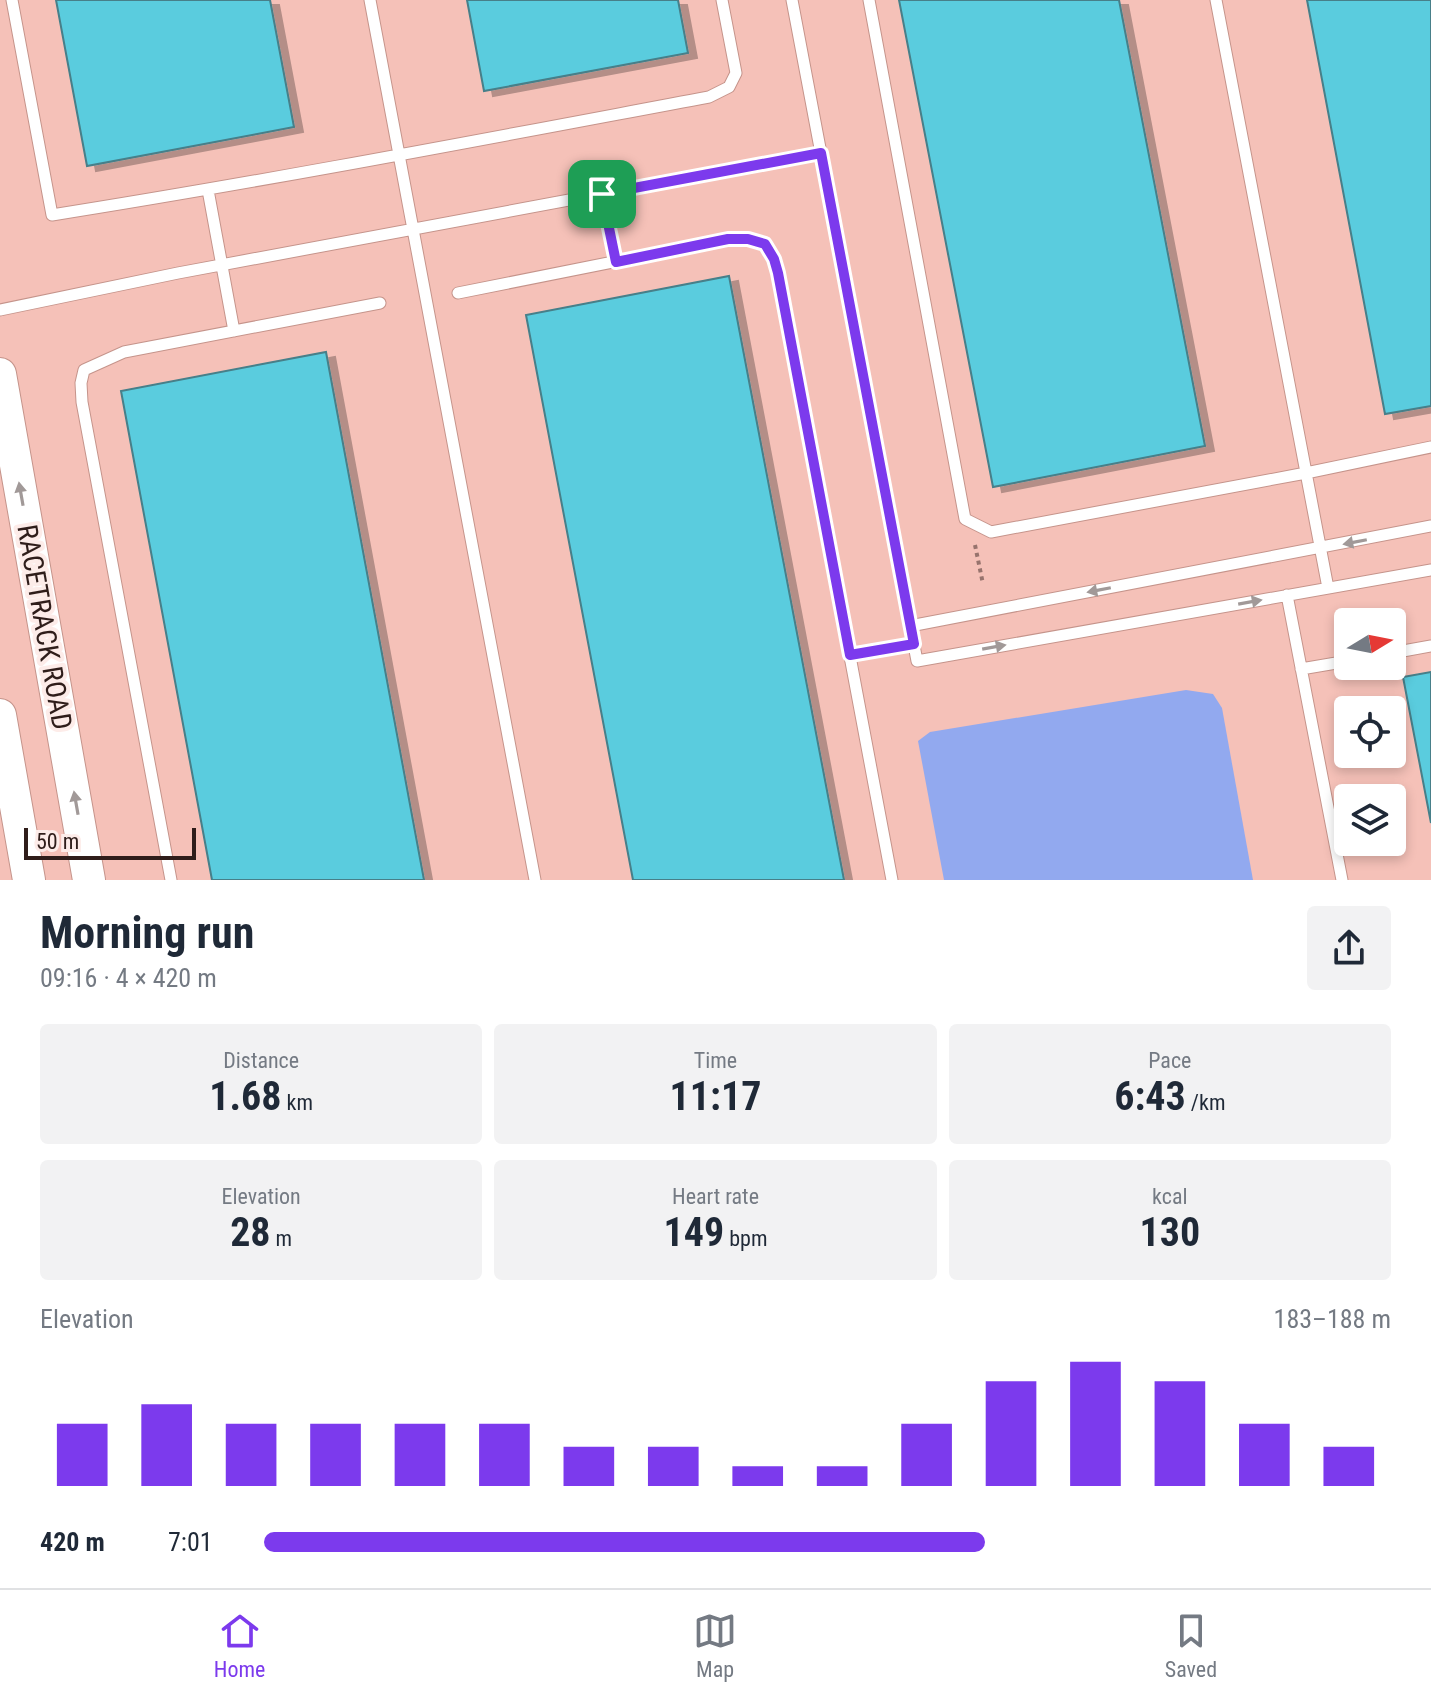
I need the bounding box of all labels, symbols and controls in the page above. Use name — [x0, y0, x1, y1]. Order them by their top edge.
pin — [568, 160, 636, 228]
icon: arrive — [580, 172, 624, 216]
one-way arrow — [15, 481, 27, 506]
street label: RACETRACK ROAD — [10, 522, 79, 732]
one-way arrow — [1342, 536, 1367, 548]
one-way arrow — [1086, 585, 1111, 597]
one-way arrow — [1238, 595, 1263, 608]
north arrow — [1334, 608, 1406, 680]
map controls — [1334, 608, 1406, 856]
one-way arrow — [982, 641, 1007, 653]
button: locate — [1334, 696, 1406, 768]
button: layers — [1334, 784, 1406, 856]
one-way arrow — [69, 790, 81, 815]
scale bar — [24, 824, 196, 860]
text: 50 m — [36, 829, 79, 854]
button: share — [1307, 906, 1391, 990]
text: Morning run — [40, 907, 254, 959]
text: 09:16 · 4 × 420 m — [40, 963, 217, 993]
text: Distance — [223, 1048, 299, 1073]
text: Time — [694, 1048, 737, 1073]
text: Pace — [1148, 1048, 1191, 1073]
text: 1.68 — [209, 1073, 282, 1120]
text: 11:17 — [670, 1073, 761, 1120]
text: 6:43 — [1114, 1073, 1186, 1120]
text: km — [282, 1090, 313, 1115]
text: /km — [1186, 1090, 1225, 1115]
text: Elevation — [222, 1184, 301, 1209]
text: Heart rate — [672, 1184, 759, 1209]
text: kcal — [1152, 1184, 1188, 1209]
text: 28 — [230, 1209, 271, 1256]
text: 149 — [664, 1209, 724, 1256]
text: 130 — [1140, 1209, 1200, 1256]
text: m — [271, 1226, 292, 1251]
text: bpm — [724, 1226, 767, 1251]
text: Elevation — [40, 1304, 134, 1334]
text: 183–188 m — [1274, 1304, 1391, 1334]
text: 420 m — [40, 1527, 105, 1557]
text: 7:01 — [168, 1527, 213, 1557]
tab: Home — [214, 1609, 265, 1682]
tab: Map — [693, 1609, 737, 1682]
tab: Saved — [1165, 1609, 1217, 1682]

